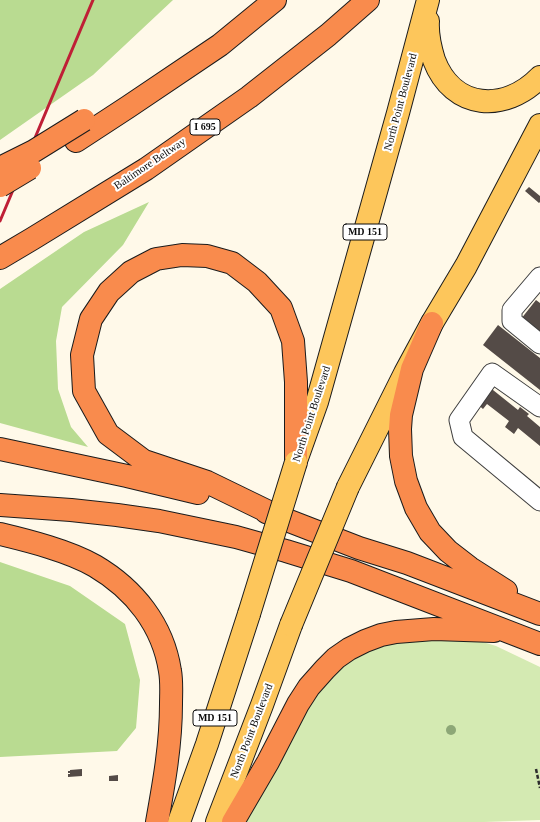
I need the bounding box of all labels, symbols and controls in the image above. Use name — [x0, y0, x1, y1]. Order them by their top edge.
street label: North Point Boulevard — [382, 52, 420, 152]
road number: I 695 — [190, 119, 220, 135]
street label: Baltimore Beltway — [112, 135, 188, 193]
road number: MD 151 — [343, 224, 387, 240]
street label: North Point Boulevard — [290, 364, 334, 464]
street label: North Point Boulevard — [228, 682, 276, 780]
road number: MD 151 — [193, 710, 237, 726]

